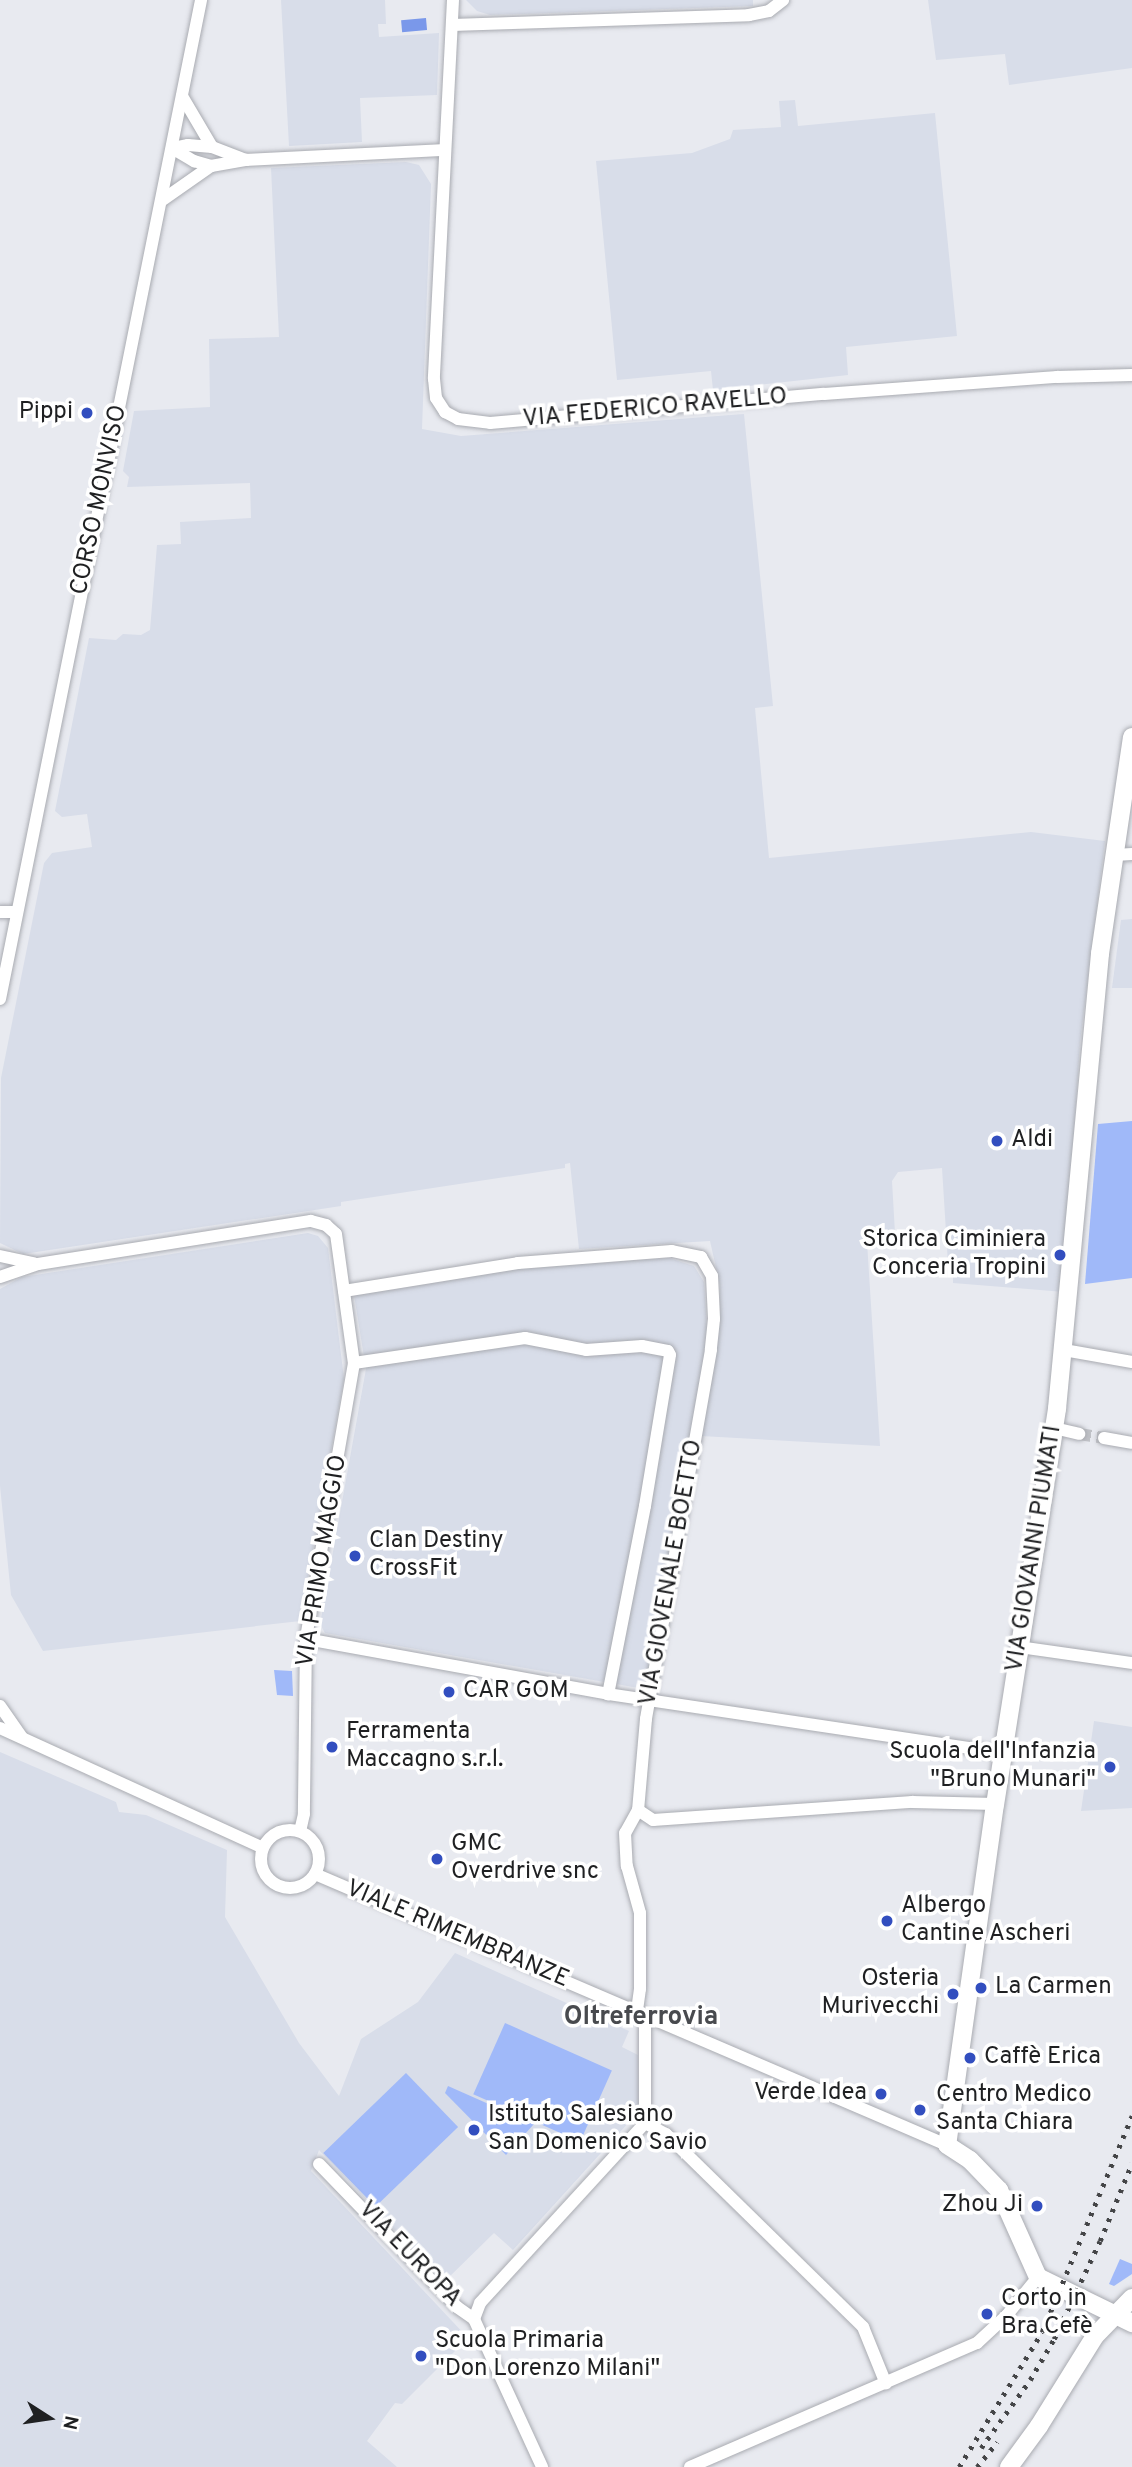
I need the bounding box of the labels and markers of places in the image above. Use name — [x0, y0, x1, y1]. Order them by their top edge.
place label: Pippi — [19, 399, 73, 427]
marker: Pippi — [79, 405, 95, 421]
place label: Aldi — [1011, 1127, 1053, 1155]
marker: Aldi — [989, 1133, 1005, 1149]
place label: Storica Ciminiera Conceria Tropini — [862, 1227, 1046, 1283]
marker: Storica Ciminiera Conceria Tropini — [1052, 1247, 1068, 1263]
place label: Clan Destiny CrossFit — [369, 1528, 504, 1584]
marker: Clan Destiny CrossFit — [347, 1548, 363, 1564]
place label: CAR GOM — [463, 1678, 569, 1706]
marker: CAR GOM — [441, 1684, 457, 1700]
place label: Ferramenta Maccagno s.r.l. — [346, 1719, 503, 1775]
marker: Ferramenta Maccagno s.r.l. — [324, 1739, 340, 1755]
place label: Scuola dell'Infanzia "Bruno Munari" — [889, 1739, 1096, 1795]
marker: Scuola dell'Infanzia "Bruno Munari" — [1102, 1759, 1118, 1775]
place label: GMC Overdrive snc — [451, 1831, 599, 1887]
marker: GMC Overdrive snc — [429, 1851, 445, 1867]
place label: Albergo Cantine Ascheri — [901, 1893, 1071, 1949]
marker: Albergo Cantine Ascheri — [879, 1913, 895, 1929]
place label: Osteria Murivecchi — [821, 1966, 939, 2022]
place label: La Carmen — [995, 1974, 1112, 2002]
marker: La Carmen — [973, 1980, 989, 1996]
marker: Osteria Murivecchi — [945, 1986, 961, 2002]
place label: Caffè Erica — [984, 2044, 1101, 2072]
marker: Caffè Erica — [962, 2050, 978, 2066]
place label: Verde Idea — [754, 2080, 867, 2108]
place label: Centro Medico Santa Chiara — [936, 2082, 1092, 2138]
marker: Verde Idea — [873, 2086, 889, 2102]
marker: Centro Medico Santa Chiara — [910, 2100, 930, 2120]
place label: Istituto Salesiano San Domenico Savio — [488, 2102, 707, 2158]
marker: Istituto Salesiano San Domenico Savio — [466, 2122, 482, 2138]
place label: Zhou Ji — [942, 2192, 1023, 2220]
marker: Zhou Ji — [1029, 2198, 1045, 2214]
place label: Corto in Bra Cefè — [1001, 2286, 1093, 2342]
marker: Corto in Bra Cefè — [979, 2306, 995, 2322]
place label: Scuola Primaria "Don Lorenzo Milani" — [435, 2328, 660, 2384]
marker: Scuola Primaria "Don Lorenzo Milani" — [413, 2348, 429, 2364]

